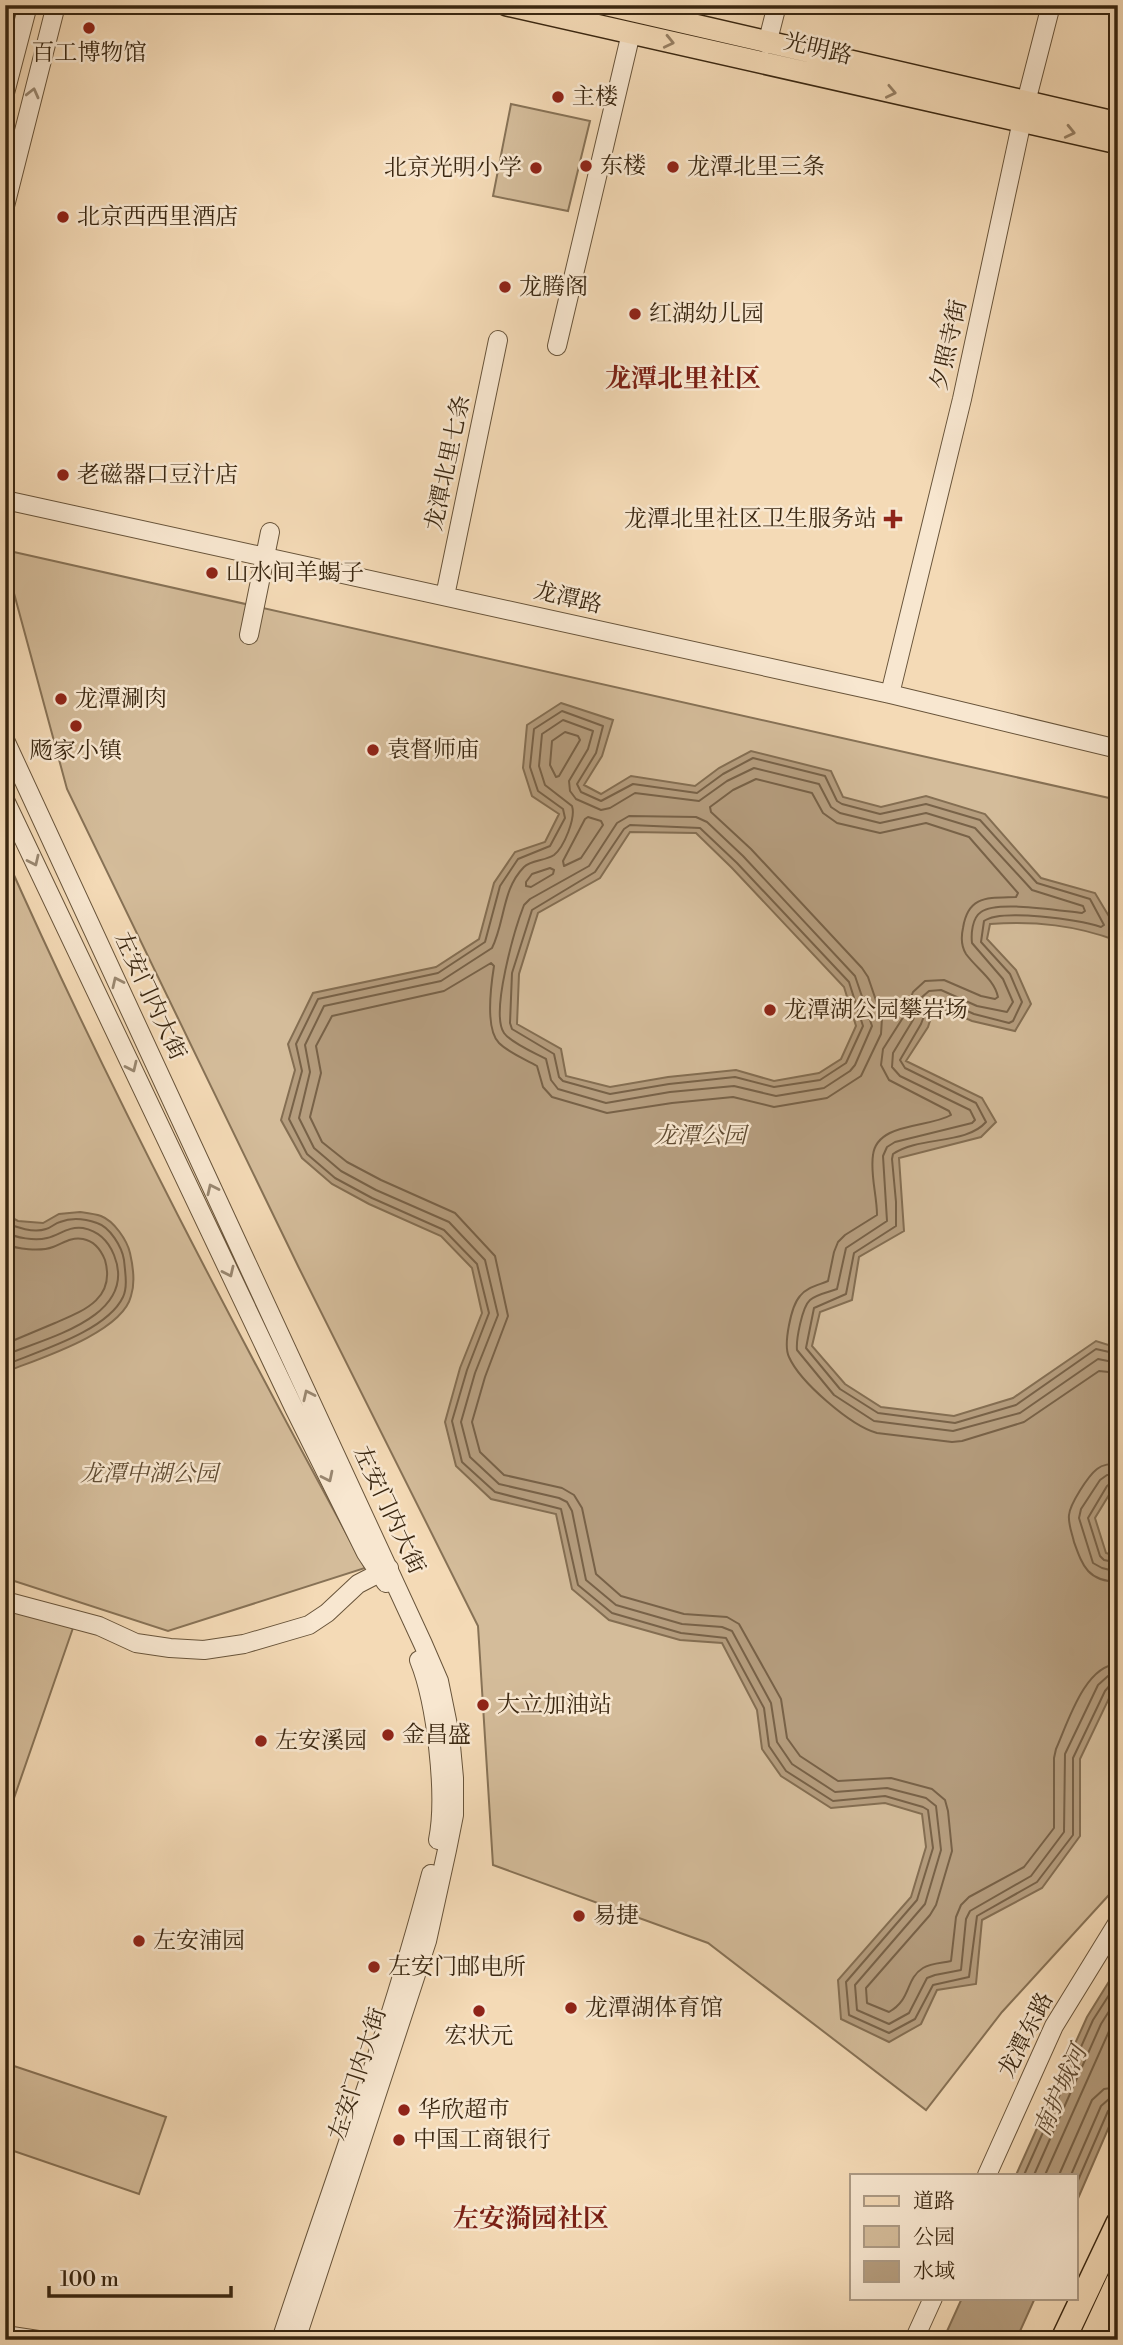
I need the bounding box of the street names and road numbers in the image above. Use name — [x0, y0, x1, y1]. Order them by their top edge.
street label: 光明路 — [781, 28, 855, 70]
street label: 夕照寺街 — [925, 297, 973, 393]
street label: 龙潭北里七条 — [420, 393, 476, 533]
street label: 龙潭路 — [531, 577, 605, 619]
street label: 左安门内大街 — [108, 928, 192, 1064]
street label: 左安门内大街 — [347, 1442, 431, 1578]
street label: 龙潭东路 — [993, 1988, 1059, 2082]
street label: 左安门内大街 — [323, 2004, 393, 2144]

